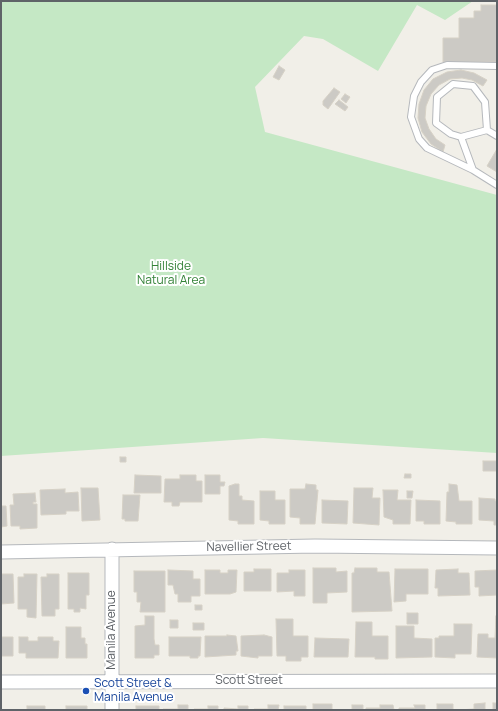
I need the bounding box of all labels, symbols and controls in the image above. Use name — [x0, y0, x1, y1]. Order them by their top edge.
park label: Hillside Natural Area — [137, 260, 205, 288]
street label: Navellier Street — [206, 539, 292, 555]
street label: Manila Avenue — [105, 590, 119, 670]
street label: Scott Street — [215, 674, 283, 688]
place label: Scott Street & Manila Avenue — [94, 677, 174, 705]
marker: Scott Street & Manila Avenue — [81, 686, 91, 696]

